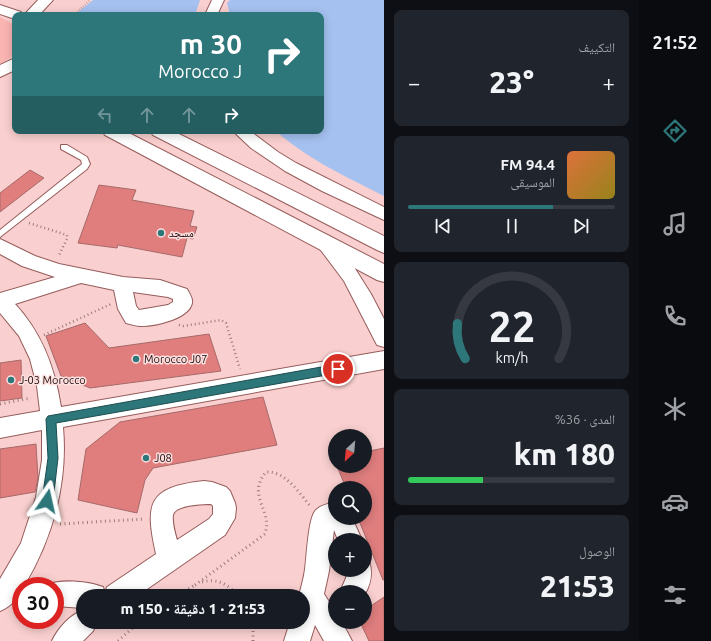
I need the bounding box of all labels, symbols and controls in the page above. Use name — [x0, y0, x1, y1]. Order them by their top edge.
text: 30 m — [180, 28, 242, 59]
icon: right — [256, 28, 308, 80]
text: 21:52 — [652, 32, 698, 52]
text: التكييف — [579, 40, 615, 54]
text: Morocco J — [158, 61, 242, 81]
text: 23° — [489, 65, 534, 99]
text: − — [408, 70, 420, 95]
text: + — [603, 70, 615, 95]
icon: left — [94, 104, 116, 126]
icon: ahead — [136, 104, 158, 126]
icon: ahead — [178, 104, 200, 126]
icon: right — [220, 104, 242, 126]
icon: directions — [661, 117, 689, 145]
text: 94.4 FM — [501, 156, 555, 173]
text: الموسيقى — [511, 175, 555, 189]
icon: music — [661, 210, 689, 238]
icon: previous — [432, 215, 454, 237]
icon: pause — [501, 215, 523, 237]
icon: next — [570, 215, 592, 237]
place label: مسجد — [169, 227, 194, 239]
marker: مسجد — [156, 228, 166, 238]
text: 22 — [488, 302, 535, 349]
icon: phone — [661, 302, 689, 330]
text: km/h — [495, 349, 528, 365]
pin — [321, 352, 355, 386]
place label: Morocco J07 — [144, 353, 208, 365]
marker: Morocco J07 — [131, 354, 141, 364]
icon: arrive — [327, 358, 349, 380]
place label: J-03 Morocco — [19, 374, 86, 386]
marker: J-03 Morocco — [6, 375, 16, 385]
icon: climate — [661, 395, 689, 423]
text: المدى · 36% — [555, 412, 615, 426]
north arrow — [328, 429, 372, 473]
map controls — [328, 429, 372, 629]
text: 180 km — [514, 437, 615, 471]
place label: J08 — [154, 452, 172, 464]
marker: J08 — [141, 453, 151, 463]
position arrow — [26, 480, 68, 522]
button: search — [328, 481, 372, 525]
icon: car — [661, 488, 689, 516]
button: + — [328, 533, 372, 577]
text: الوصول — [579, 544, 615, 558]
text: 21:53 — [540, 569, 615, 603]
speed limit sign: 30 — [12, 577, 64, 629]
icon: filters — [661, 581, 689, 609]
button: − — [328, 585, 372, 629]
text: 21:53 · 1 دقيقة · 150 m — [121, 600, 265, 617]

